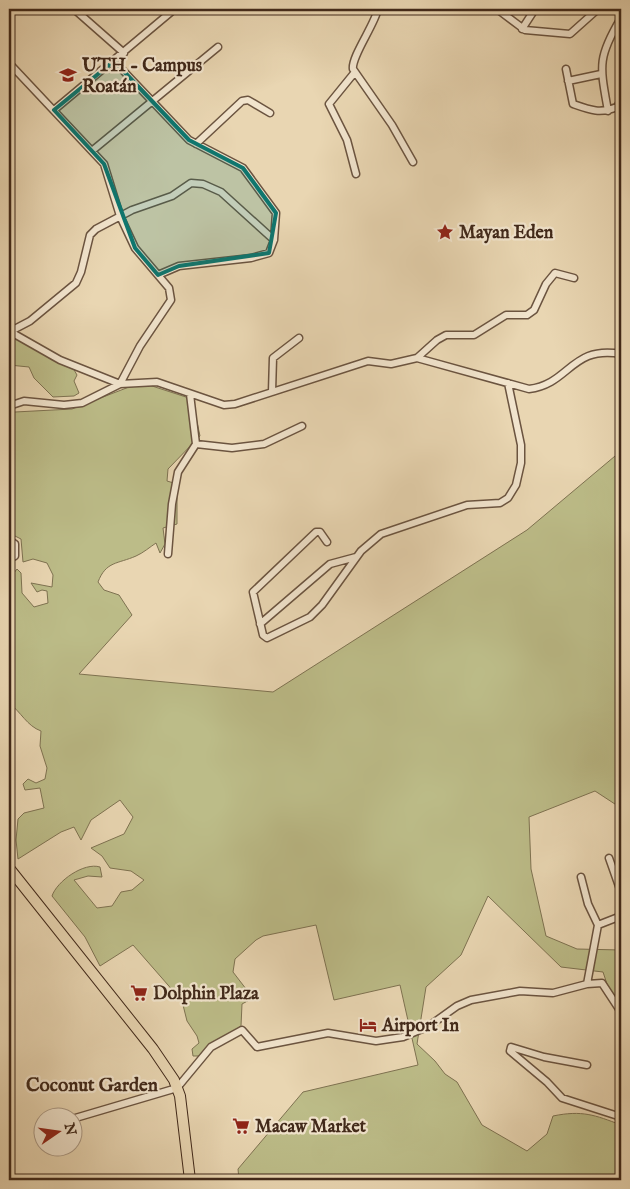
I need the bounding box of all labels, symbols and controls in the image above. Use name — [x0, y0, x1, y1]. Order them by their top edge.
place label: UTH - Campus Roatán — [81, 55, 203, 99]
school or university icon: UTH - Campus Roatán — [58, 65, 78, 85]
place icon: Mayan Eden — [435, 222, 455, 242]
place label: Mayan Eden — [459, 222, 554, 245]
supermarket icon: Dolphin Plaza — [129, 983, 149, 1003]
place label: Dolphin Plaza — [153, 983, 260, 1006]
hotel icon: Airport In — [358, 1015, 378, 1035]
place label: Airport In — [381, 1015, 459, 1038]
district label: Coconut Garden — [26, 1074, 158, 1098]
north arrow — [32, 1106, 82, 1156]
supermarket icon: Macaw Market — [231, 1116, 251, 1136]
place label: Macaw Market — [255, 1116, 367, 1139]
text: N — [59, 1120, 80, 1137]

